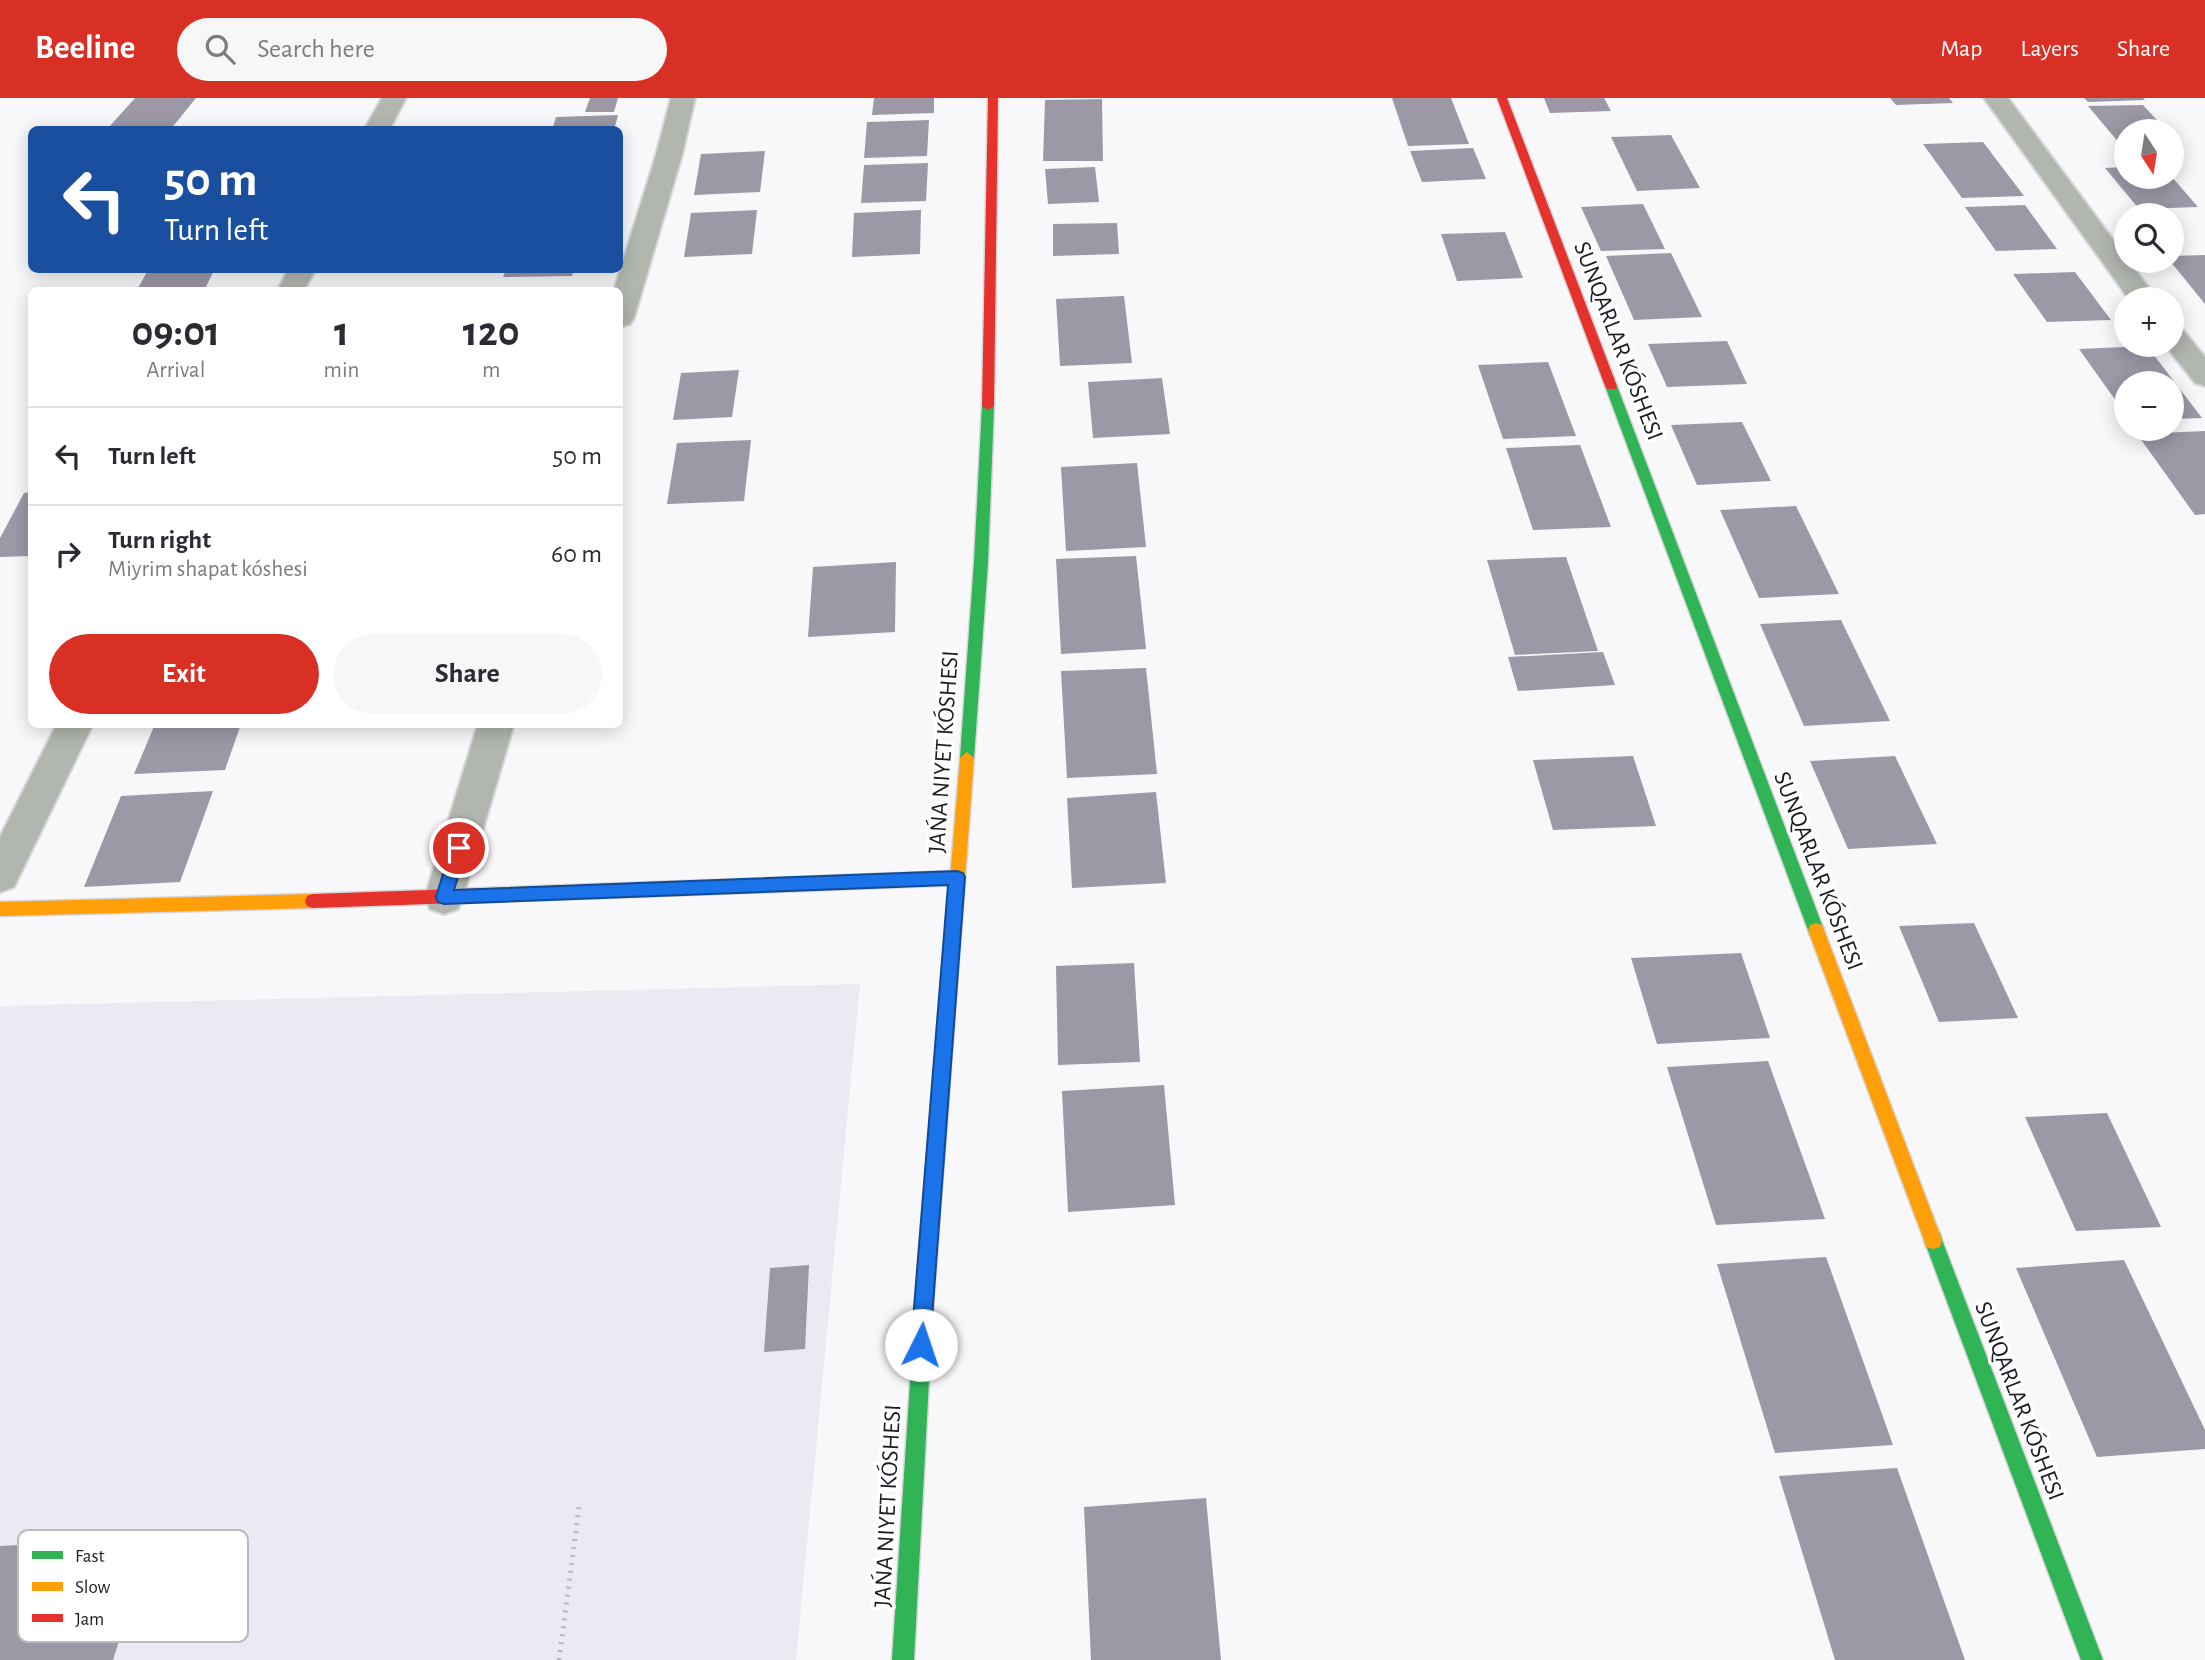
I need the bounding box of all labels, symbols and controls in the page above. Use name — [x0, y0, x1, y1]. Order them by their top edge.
search box — [177, 18, 667, 81]
icon: search — [201, 30, 239, 68]
text: Beeline — [35, 32, 135, 65]
text: Search here — [257, 36, 375, 62]
text: Map — [1940, 37, 1982, 61]
text: Layers — [2020, 37, 2079, 61]
text: Share — [2117, 37, 2170, 61]
north arrow — [2114, 119, 2184, 189]
map controls — [2114, 119, 2184, 441]
icon: left — [49, 154, 140, 245]
text: 50 m — [164, 156, 258, 205]
button: search — [2114, 203, 2184, 273]
text: Turn left — [164, 214, 268, 246]
street label: SUNQARLAR KÓSHESI — [1569, 238, 1669, 444]
button: + — [2114, 287, 2184, 357]
text: 09:01 — [131, 311, 220, 353]
text: 1 — [334, 311, 349, 353]
text: 120 — [463, 311, 520, 353]
text: Arrival — [146, 359, 205, 382]
text: min — [324, 359, 359, 382]
text: m — [482, 359, 500, 382]
button: − — [2114, 371, 2184, 441]
icon: left — [49, 437, 87, 475]
text: Turn left — [108, 443, 196, 469]
text: 50 m — [552, 443, 602, 469]
text: Turn right — [108, 527, 211, 553]
icon: right — [49, 535, 87, 573]
text: 60 m — [551, 541, 602, 567]
text: Miyrim shapat kóshesi — [108, 558, 308, 581]
button: Exit — [49, 634, 319, 714]
button: Share — [333, 634, 602, 714]
street label: JAŃA NIYET KÓSHESI — [923, 650, 963, 854]
street label: SUNQARLAR KÓSHESI — [1769, 768, 1869, 974]
pin — [429, 818, 489, 878]
icon: arrive — [440, 829, 478, 867]
street label: SUNQARLAR KÓSHESI — [1970, 1298, 2070, 1504]
position arrow — [884, 1308, 958, 1382]
street label: JAŃA NIYET KÓSHESI — [869, 1404, 905, 1608]
legend — [18, 1530, 248, 1642]
text: Fast — [75, 1547, 105, 1566]
text: Slow — [75, 1578, 111, 1597]
text: Jam — [75, 1610, 104, 1629]

